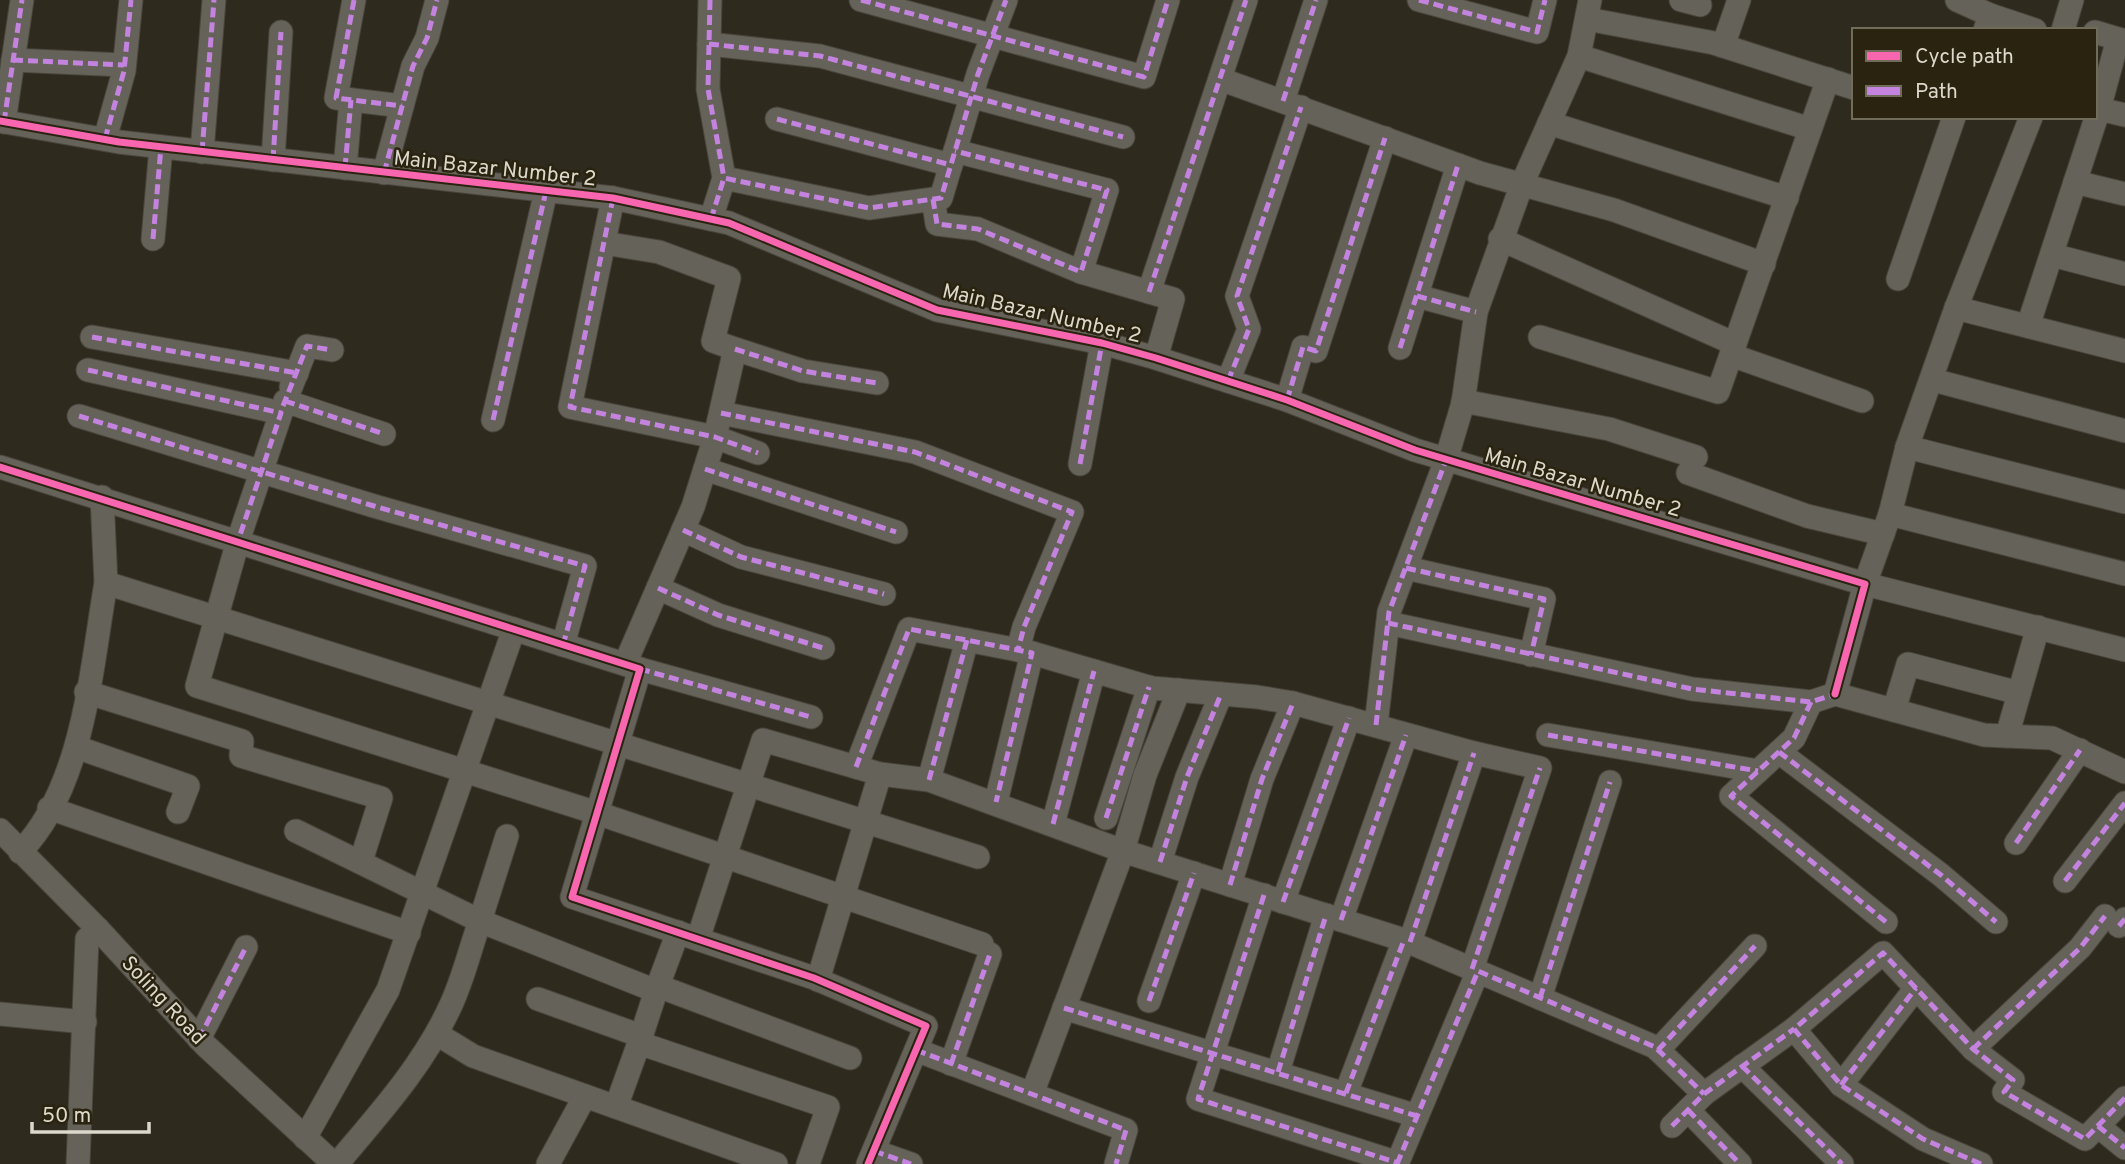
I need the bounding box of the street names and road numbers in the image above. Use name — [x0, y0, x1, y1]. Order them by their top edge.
street label: Main Bazar Number 2 — [392, 145, 598, 194]
street label: Main Bazar Number 2 — [939, 278, 1144, 351]
street label: Main Bazar Number 2 — [1481, 442, 1684, 524]
street label: Soling Road — [115, 951, 211, 1051]

